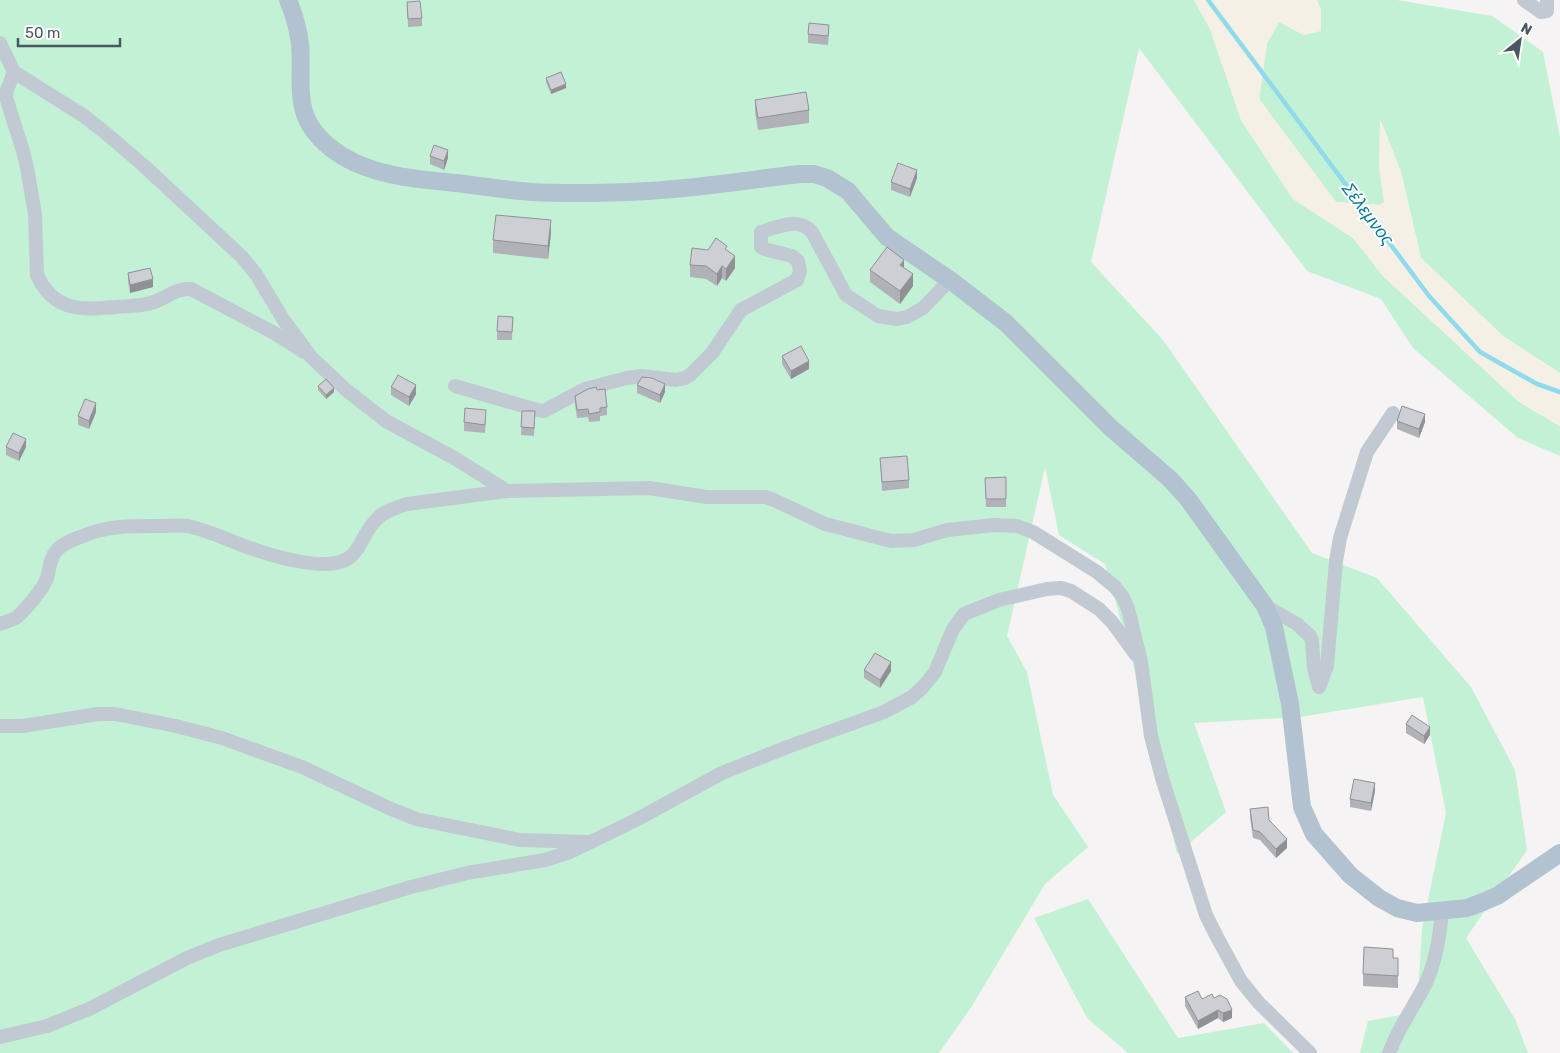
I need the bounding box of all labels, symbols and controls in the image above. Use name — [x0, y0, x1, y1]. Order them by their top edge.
scale bar — [18, 15, 120, 47]
north arrow — [1495, 15, 1545, 65]
text: N — [1518, 19, 1535, 39]
text: 50 m — [25, 24, 60, 42]
water label: Σέλεμνος — [1337, 177, 1399, 250]

